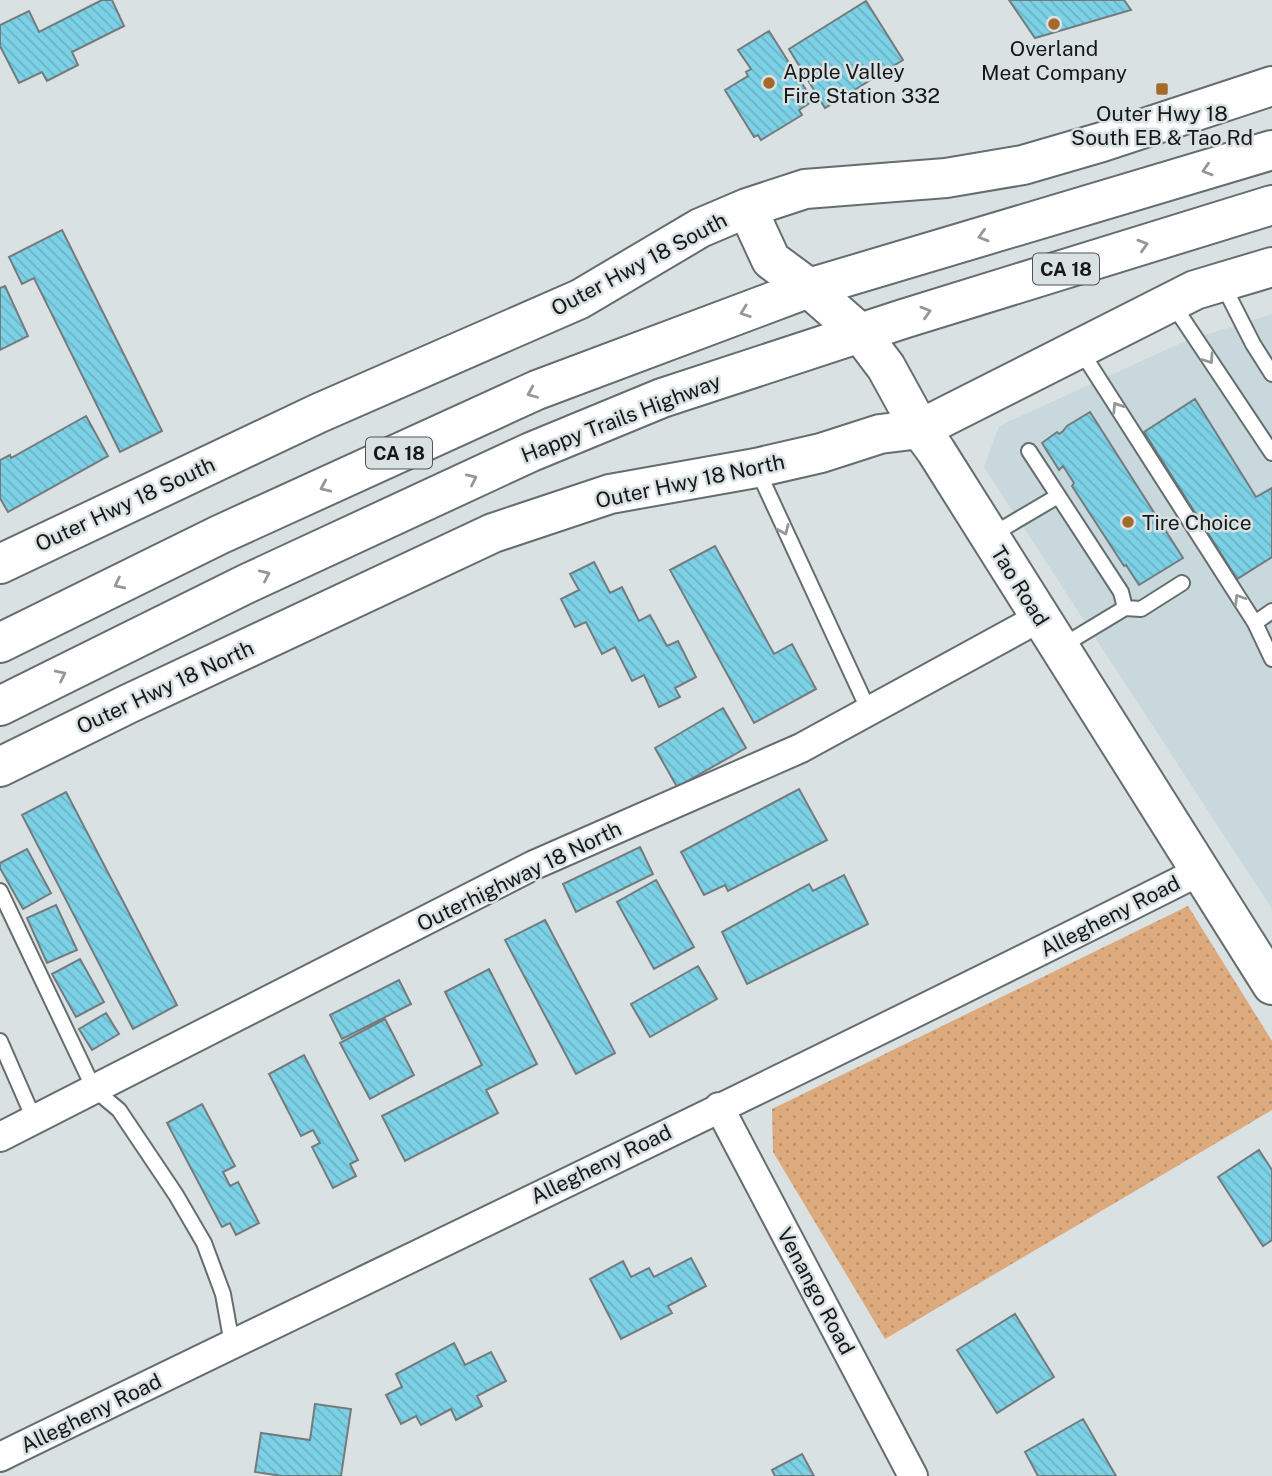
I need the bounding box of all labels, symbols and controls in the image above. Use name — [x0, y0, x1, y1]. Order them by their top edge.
marker: Overland Meat Company — [1046, 16, 1062, 32]
place label: Overland Meat Company — [981, 36, 1127, 85]
place label: Apple Valley Fire Station 332 — [783, 59, 940, 108]
marker: Apple Valley Fire Station 332 — [761, 75, 777, 91]
marker: Outer Hwy 18 South EB & Tao Rd — [1154, 81, 1170, 97]
place label: Outer Hwy 18 South EB & Tao Rd — [1071, 101, 1253, 150]
one-way arrow — [1201, 161, 1213, 176]
street label: Outer Hwy 18 South — [547, 207, 731, 321]
one-way arrow — [978, 228, 990, 243]
one-way arrow — [1137, 238, 1149, 253]
road number: CA 18 — [1033, 254, 1099, 284]
one-way arrow — [740, 304, 752, 318]
one-way arrow — [919, 306, 931, 320]
one-way arrow — [1201, 351, 1213, 364]
street label: Happy Trails Highway — [518, 368, 724, 468]
one-way arrow — [527, 385, 540, 399]
one-way arrow — [1112, 402, 1125, 415]
road number: CA 18 — [366, 437, 432, 468]
street label: Outer Hwy 18 North — [593, 449, 787, 513]
street label: Outer Hwy 18 South — [31, 451, 219, 557]
one-way arrow — [465, 473, 477, 487]
one-way arrow — [320, 478, 332, 492]
place label: Tire Choice — [1142, 510, 1252, 535]
marker: Tire Choice — [1120, 514, 1136, 530]
one-way arrow — [776, 523, 790, 535]
street label: Tao Road — [986, 541, 1054, 631]
one-way arrow — [258, 569, 270, 583]
one-way arrow — [114, 575, 126, 589]
one-way arrow — [1235, 594, 1248, 607]
street label: Outer Hwy 18 North — [72, 635, 258, 739]
one-way arrow — [54, 670, 66, 684]
street label: Outerhighway 18 North — [413, 816, 625, 936]
street label: Allegheny Road — [1036, 870, 1184, 962]
street label: Allegheny Road — [527, 1119, 675, 1209]
street label: Venango Road — [772, 1223, 860, 1359]
street label: Allegheny Road — [17, 1368, 165, 1458]

